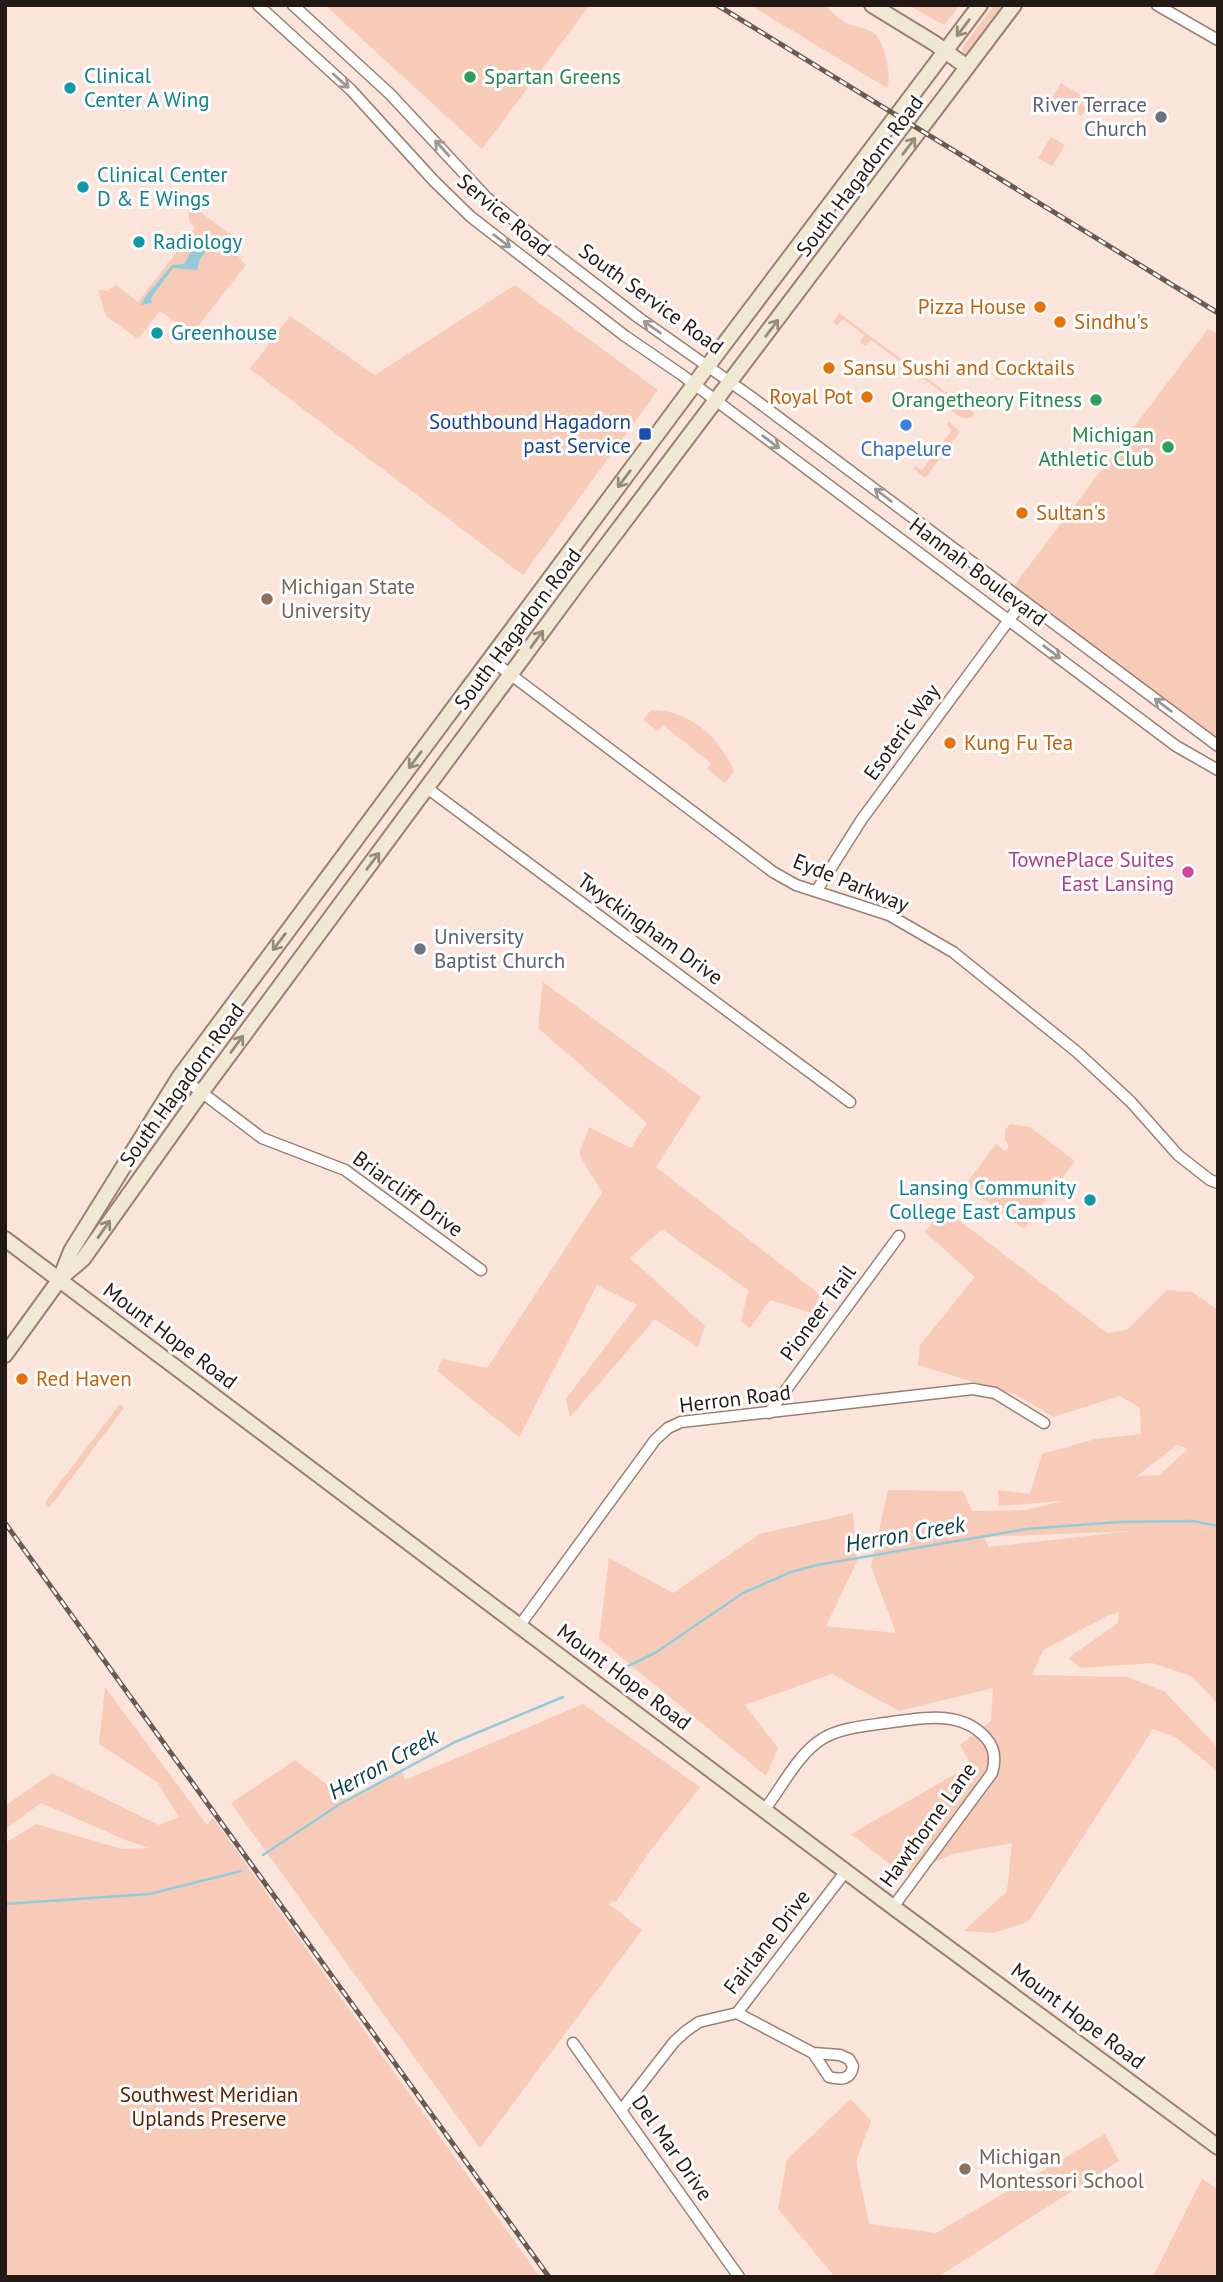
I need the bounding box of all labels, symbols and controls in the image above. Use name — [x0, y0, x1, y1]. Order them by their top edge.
one-way arrow — [956, 18, 970, 37]
place label: Clinical Center A Wing — [84, 62, 209, 113]
place label: Spartan Greens — [484, 63, 621, 90]
marker: Spartan Greens — [462, 69, 478, 85]
one-way arrow — [332, 72, 349, 89]
marker: Clinical Center A Wing — [62, 80, 78, 96]
street label: South Hagadorn Road — [790, 90, 929, 262]
place label: River Terrace Church — [1032, 91, 1147, 142]
marker: River Terrace Church — [1153, 109, 1169, 125]
one-way arrow — [901, 137, 916, 156]
one-way arrow — [434, 139, 450, 157]
place label: Clinical Center D & E Wings — [97, 161, 228, 212]
street label: Service Road — [452, 167, 557, 262]
marker: Clinical Center D & E Wings — [75, 179, 91, 195]
place label: Radiology — [153, 228, 243, 255]
one-way arrow — [492, 233, 511, 248]
marker: Radiology — [131, 234, 147, 250]
street label: South Service Road — [574, 237, 729, 360]
place label: Pizza House — [918, 293, 1026, 320]
marker: Pizza House — [1032, 299, 1048, 315]
place label: Sindhu's — [1074, 308, 1149, 335]
marker: Sindhu's — [1052, 314, 1068, 330]
place label: Greenhouse — [171, 319, 277, 346]
one-way arrow — [765, 319, 779, 338]
one-way arrow — [643, 320, 662, 334]
marker: Greenhouse — [149, 325, 165, 341]
place label: Sansu Sushi and Cocktails — [843, 354, 1075, 381]
marker: Sansu Sushi and Cocktails — [821, 360, 837, 376]
place label: Royal Pot — [769, 383, 853, 410]
place label: Orangetheory Fitness — [891, 386, 1082, 413]
marker: Royal Pot — [859, 389, 875, 405]
marker: Orangetheory Fitness — [1088, 392, 1104, 408]
place label: Southbound Hagadorn past Service — [429, 408, 631, 459]
marker: Chapelure — [898, 417, 914, 433]
place label: Michigan Athletic Club — [1039, 421, 1154, 472]
marker: Southbound Hagadorn past Service — [637, 426, 653, 442]
one-way arrow — [762, 435, 780, 450]
place label: Chapelure — [860, 435, 952, 462]
marker: Michigan Athletic Club — [1160, 439, 1176, 455]
one-way arrow — [617, 469, 631, 488]
one-way arrow — [874, 488, 892, 503]
place label: Sultan's — [1036, 499, 1106, 526]
marker: Sultan's — [1014, 505, 1030, 521]
street label: Hannah Boulevard — [904, 511, 1052, 632]
street label: South Hagadorn Road — [448, 543, 587, 715]
place label: Michigan State University — [281, 573, 415, 624]
marker: Michigan State University — [259, 591, 275, 607]
one-way arrow — [530, 630, 544, 649]
one-way arrow — [1042, 644, 1061, 659]
street label: Esoteric Way — [858, 678, 946, 785]
one-way arrow — [1154, 698, 1173, 712]
place label: Kung Fu Tea — [964, 729, 1073, 756]
marker: Kung Fu Tea — [942, 735, 958, 751]
one-way arrow — [408, 750, 422, 769]
place label: TownePlace Suites East Lansing — [1008, 846, 1174, 897]
street label: Eyde Parkway — [789, 847, 913, 918]
one-way arrow — [365, 852, 380, 871]
marker: TownePlace Suites East Lansing — [1180, 864, 1196, 880]
street label: Twyckingham Drive — [572, 867, 728, 991]
place label: University Baptist Church — [434, 923, 565, 974]
one-way arrow — [272, 932, 287, 951]
marker: University Baptist Church — [412, 941, 428, 957]
street label: South Hagadorn Road — [113, 998, 250, 1172]
one-way arrow — [230, 1035, 245, 1054]
street label: Briarcliff Drive — [348, 1144, 469, 1243]
place label: Lansing Community College East Campus — [889, 1174, 1076, 1225]
marker: Lansing Community College East Campus — [1082, 1192, 1098, 1208]
one-way arrow — [97, 1220, 112, 1239]
street label: Pioneer Trail — [774, 1259, 861, 1366]
street label: Mount Hope Road — [98, 1276, 243, 1395]
place label: Red Haven — [36, 1365, 132, 1392]
marker: Red Haven — [14, 1371, 30, 1387]
street label: Herron Road — [678, 1378, 792, 1419]
water label: Herron Creek — [843, 1508, 969, 1558]
street label: Mount Hope Road — [552, 1617, 697, 1736]
water label: Herron Creek — [323, 1721, 444, 1806]
street label: Hawthorne Lane — [873, 1757, 982, 1892]
street label: Fairlane Drive — [717, 1884, 816, 1999]
street label: Mount Hope Road — [1006, 1956, 1151, 2075]
park label: Southwest Meridian Uplands Preserve — [120, 2081, 298, 2132]
street label: Del Mar Drive — [626, 2090, 719, 2206]
place label: Michigan Montessori School — [979, 2143, 1144, 2194]
marker: Michigan Montessori School — [957, 2161, 973, 2177]

